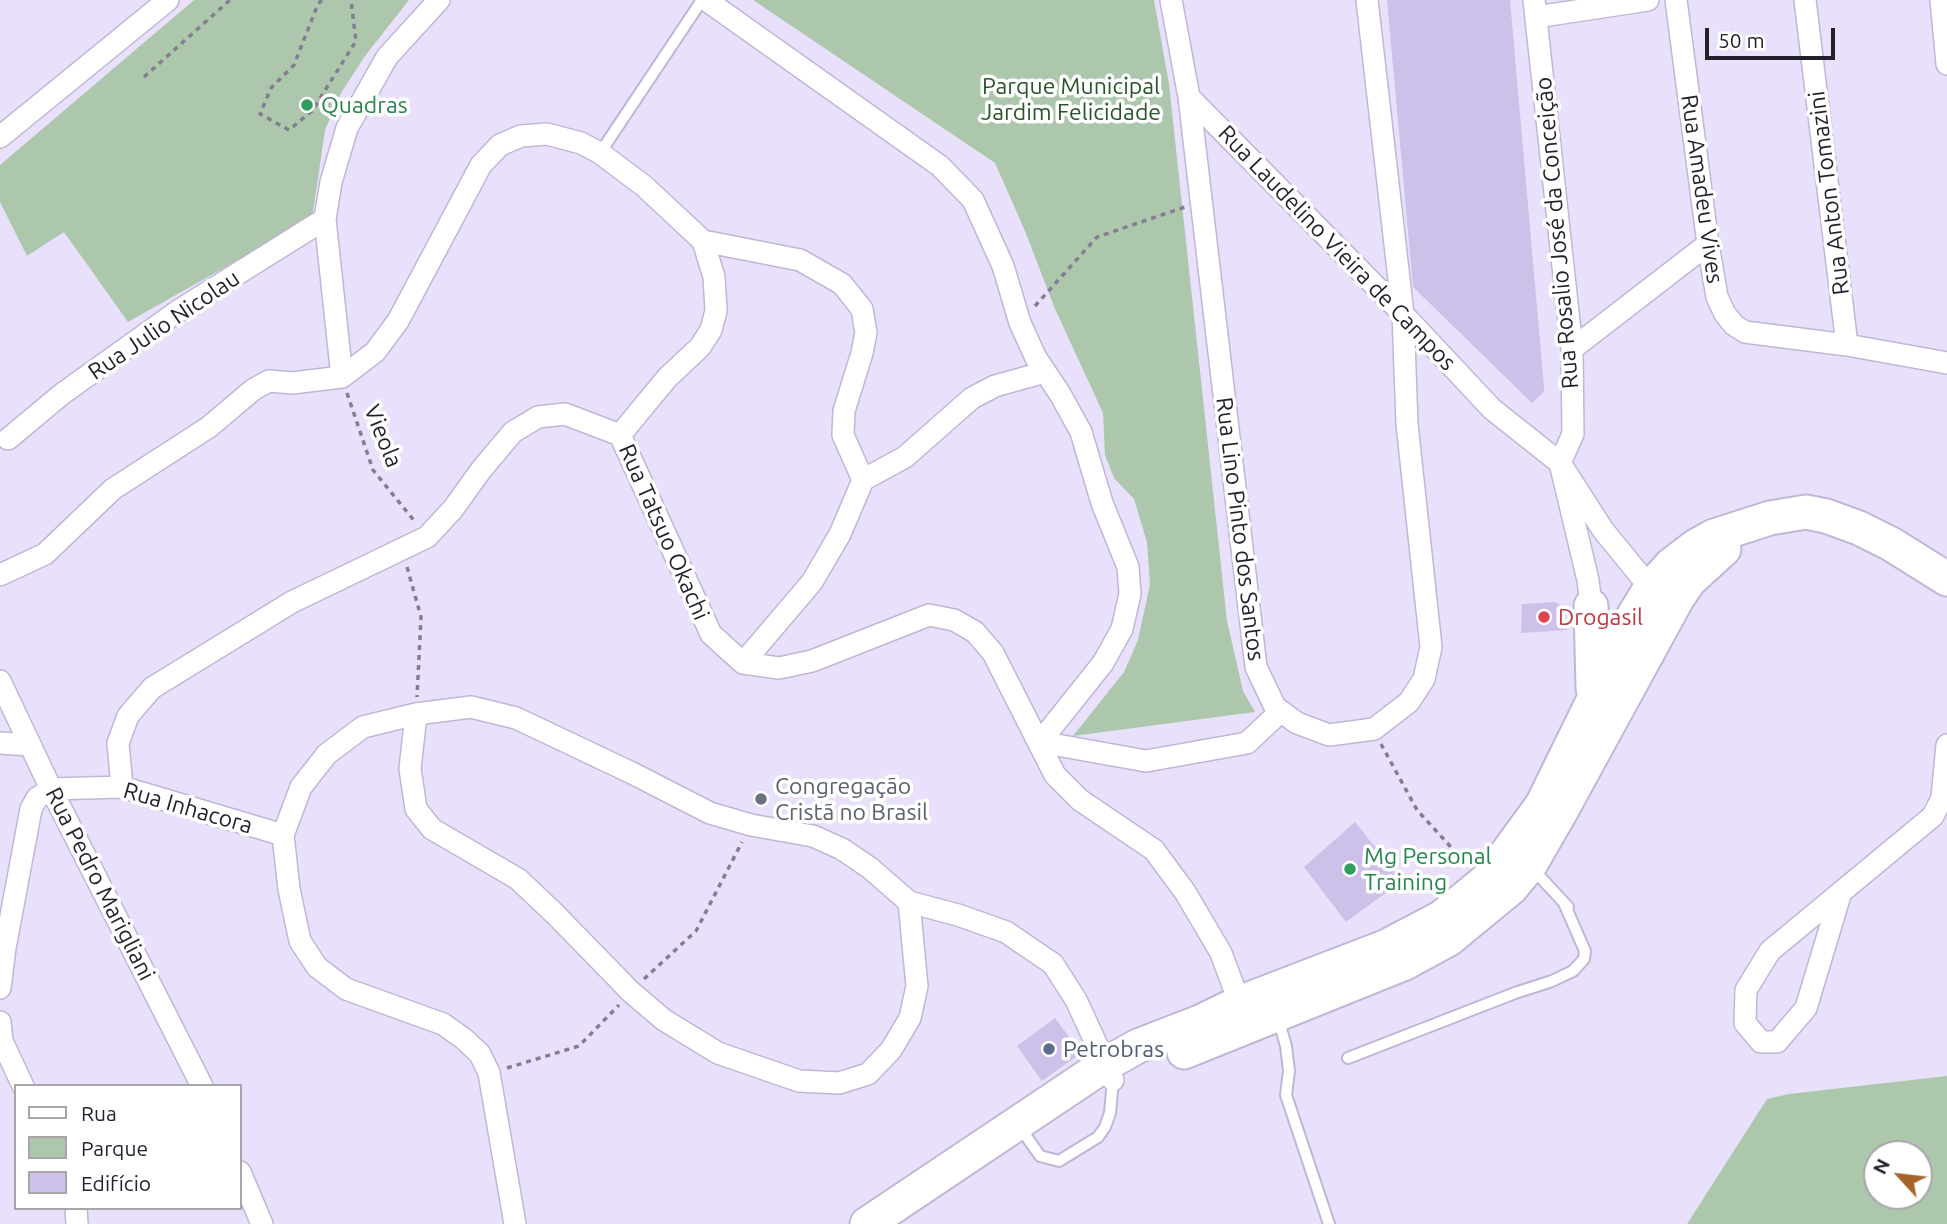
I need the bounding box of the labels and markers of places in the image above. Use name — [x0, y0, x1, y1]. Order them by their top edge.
place label: Quadras — [321, 91, 408, 119]
marker: Quadras — [299, 97, 315, 113]
place label: Drogasil — [1558, 603, 1643, 631]
marker: Drogasil — [1536, 609, 1552, 625]
place label: Congregação Cristã no Brasil — [775, 772, 928, 826]
marker: Congregação Cristã no Brasil — [753, 791, 769, 807]
place label: Mg Personal Training — [1364, 842, 1492, 896]
marker: Mg Personal Training — [1342, 861, 1358, 877]
place label: Petrobras — [1063, 1035, 1164, 1063]
marker: Petrobras — [1041, 1041, 1057, 1057]

